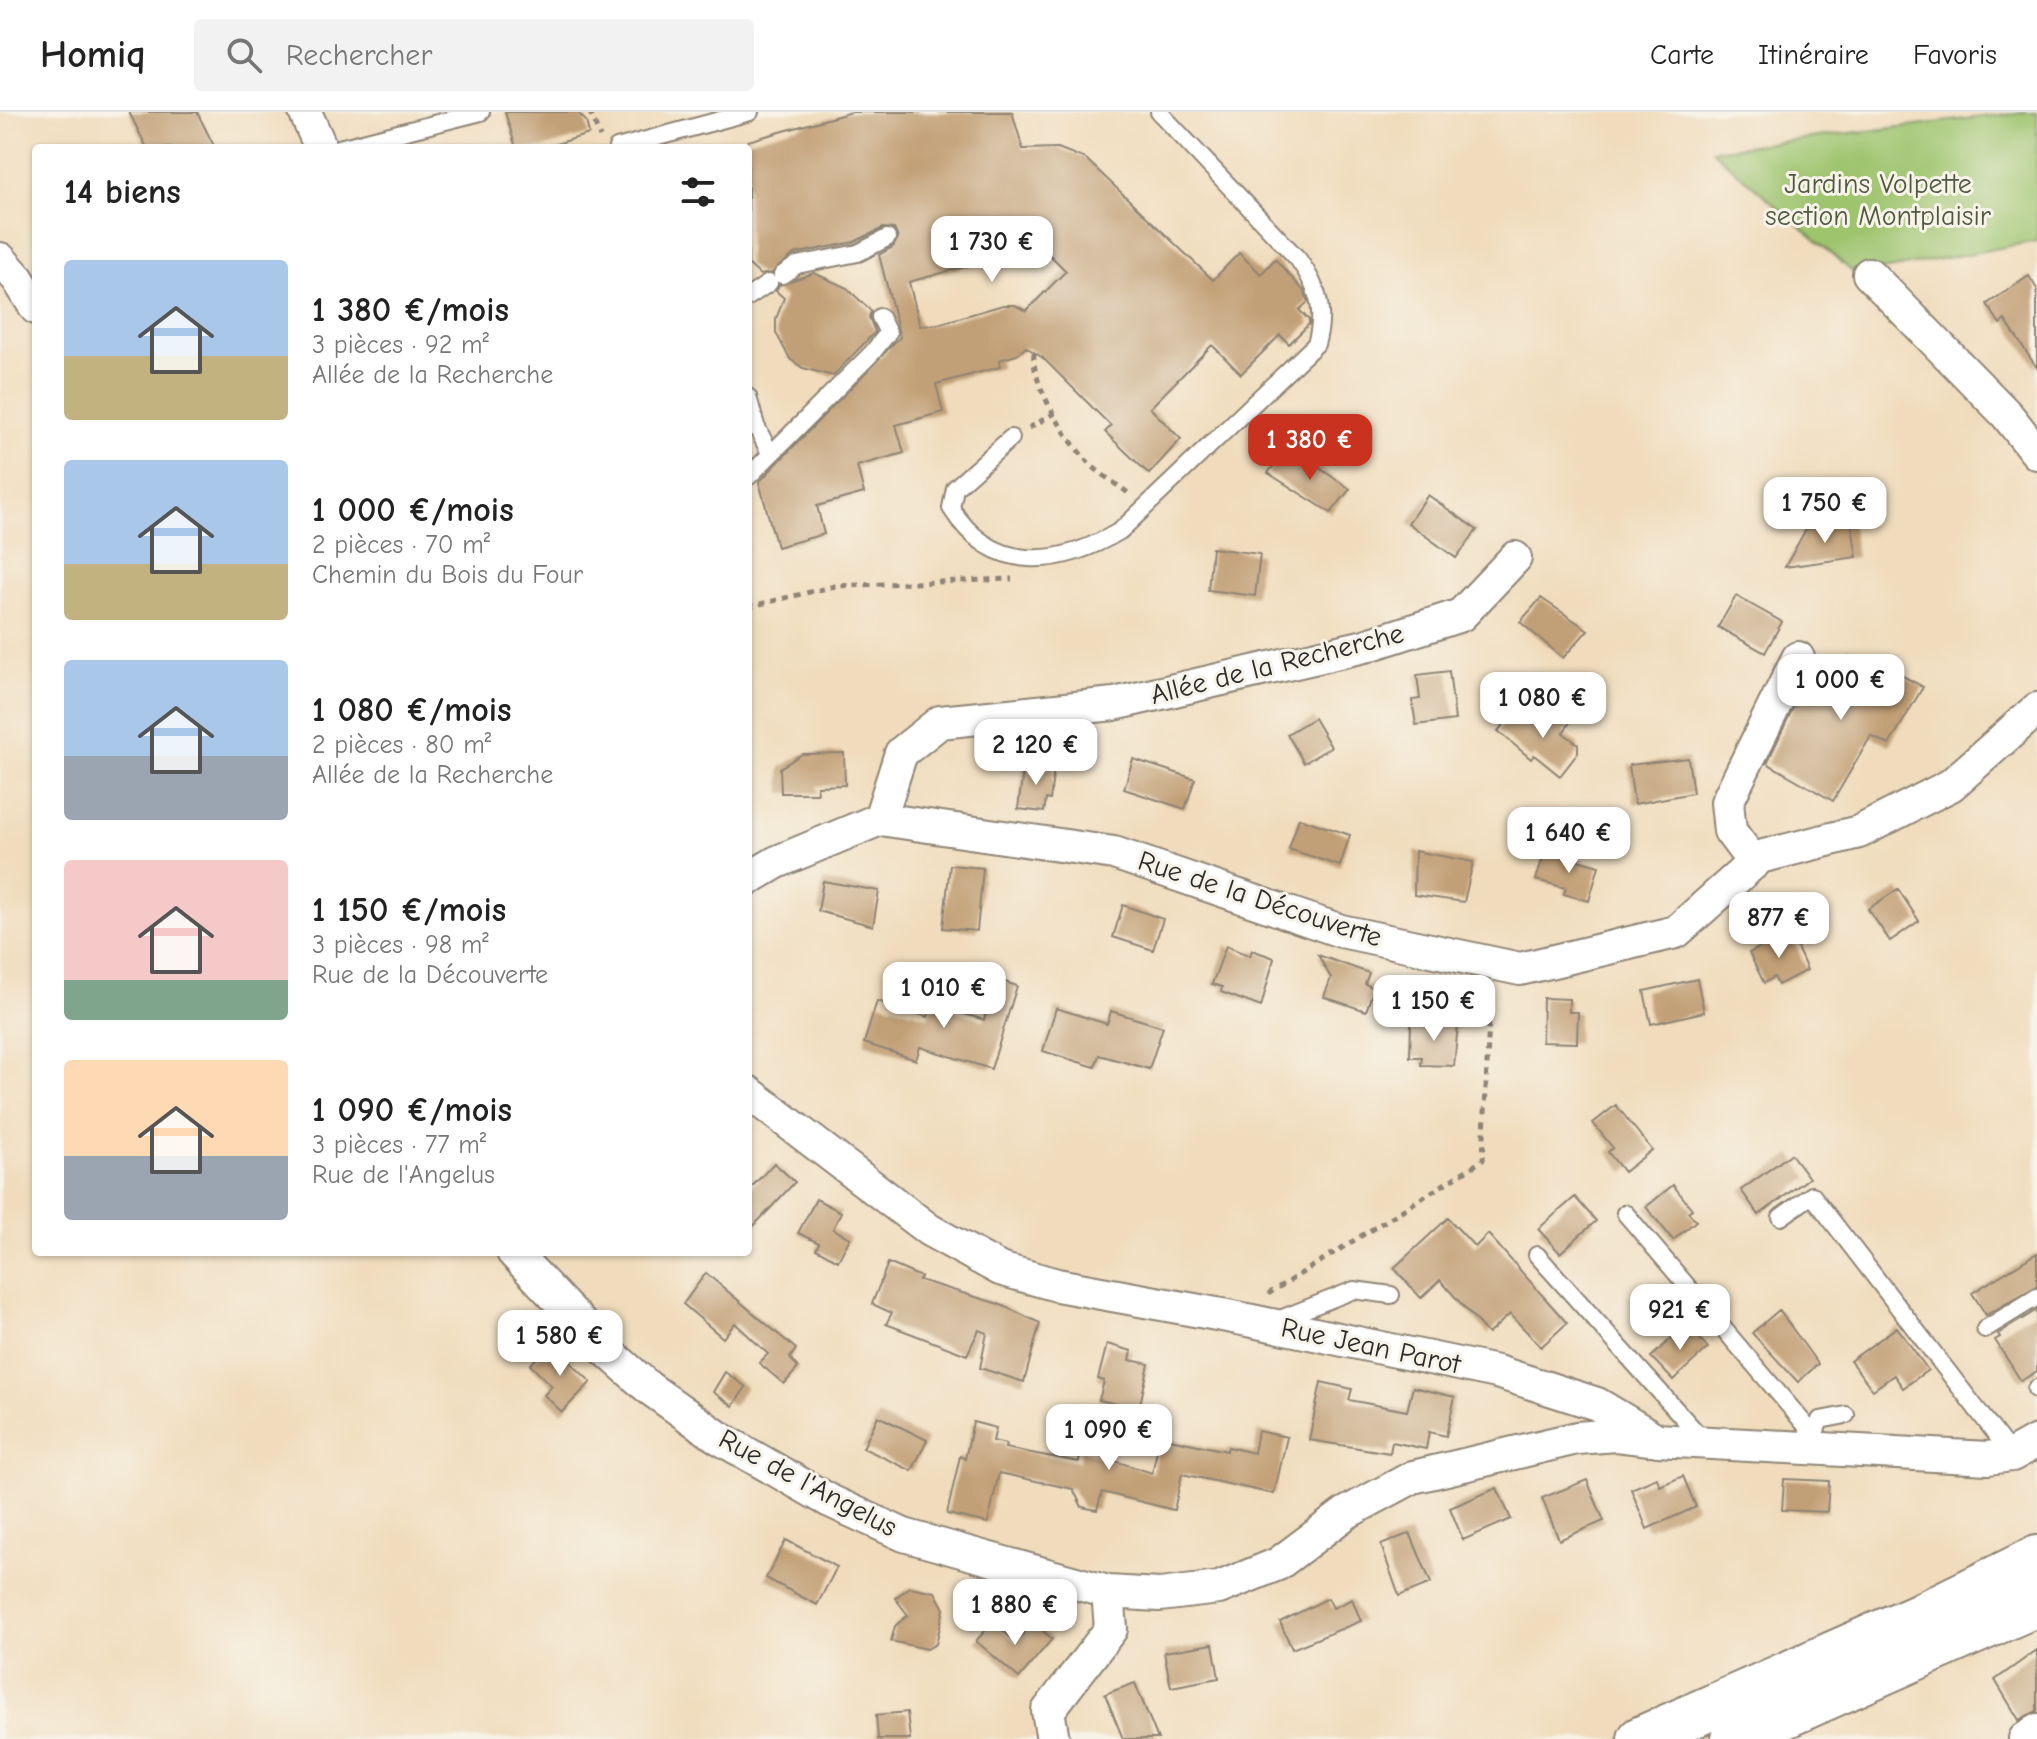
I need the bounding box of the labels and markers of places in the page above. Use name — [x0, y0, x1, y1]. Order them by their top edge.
pin: 1 730 € — [918, 216, 1066, 284]
pin: 1 380 € — [1236, 414, 1384, 482]
pin: 1 750 € — [1751, 477, 1899, 545]
pin: 1 000 € — [1767, 654, 1915, 722]
pin: 1 080 € — [1469, 672, 1617, 740]
pin: 2 120 € — [962, 719, 1110, 787]
pin: 1 640 € — [1495, 807, 1643, 875]
pin: 877 € — [1723, 892, 1835, 960]
pin: 1 010 € — [870, 962, 1018, 1030]
pin: 1 150 € — [1360, 975, 1508, 1043]
pin: 921 € — [1624, 1284, 1736, 1352]
pin: 1 580 € — [486, 1310, 634, 1378]
pin: 1 090 € — [1035, 1404, 1183, 1472]
pin: 1 880 € — [941, 1579, 1089, 1647]

